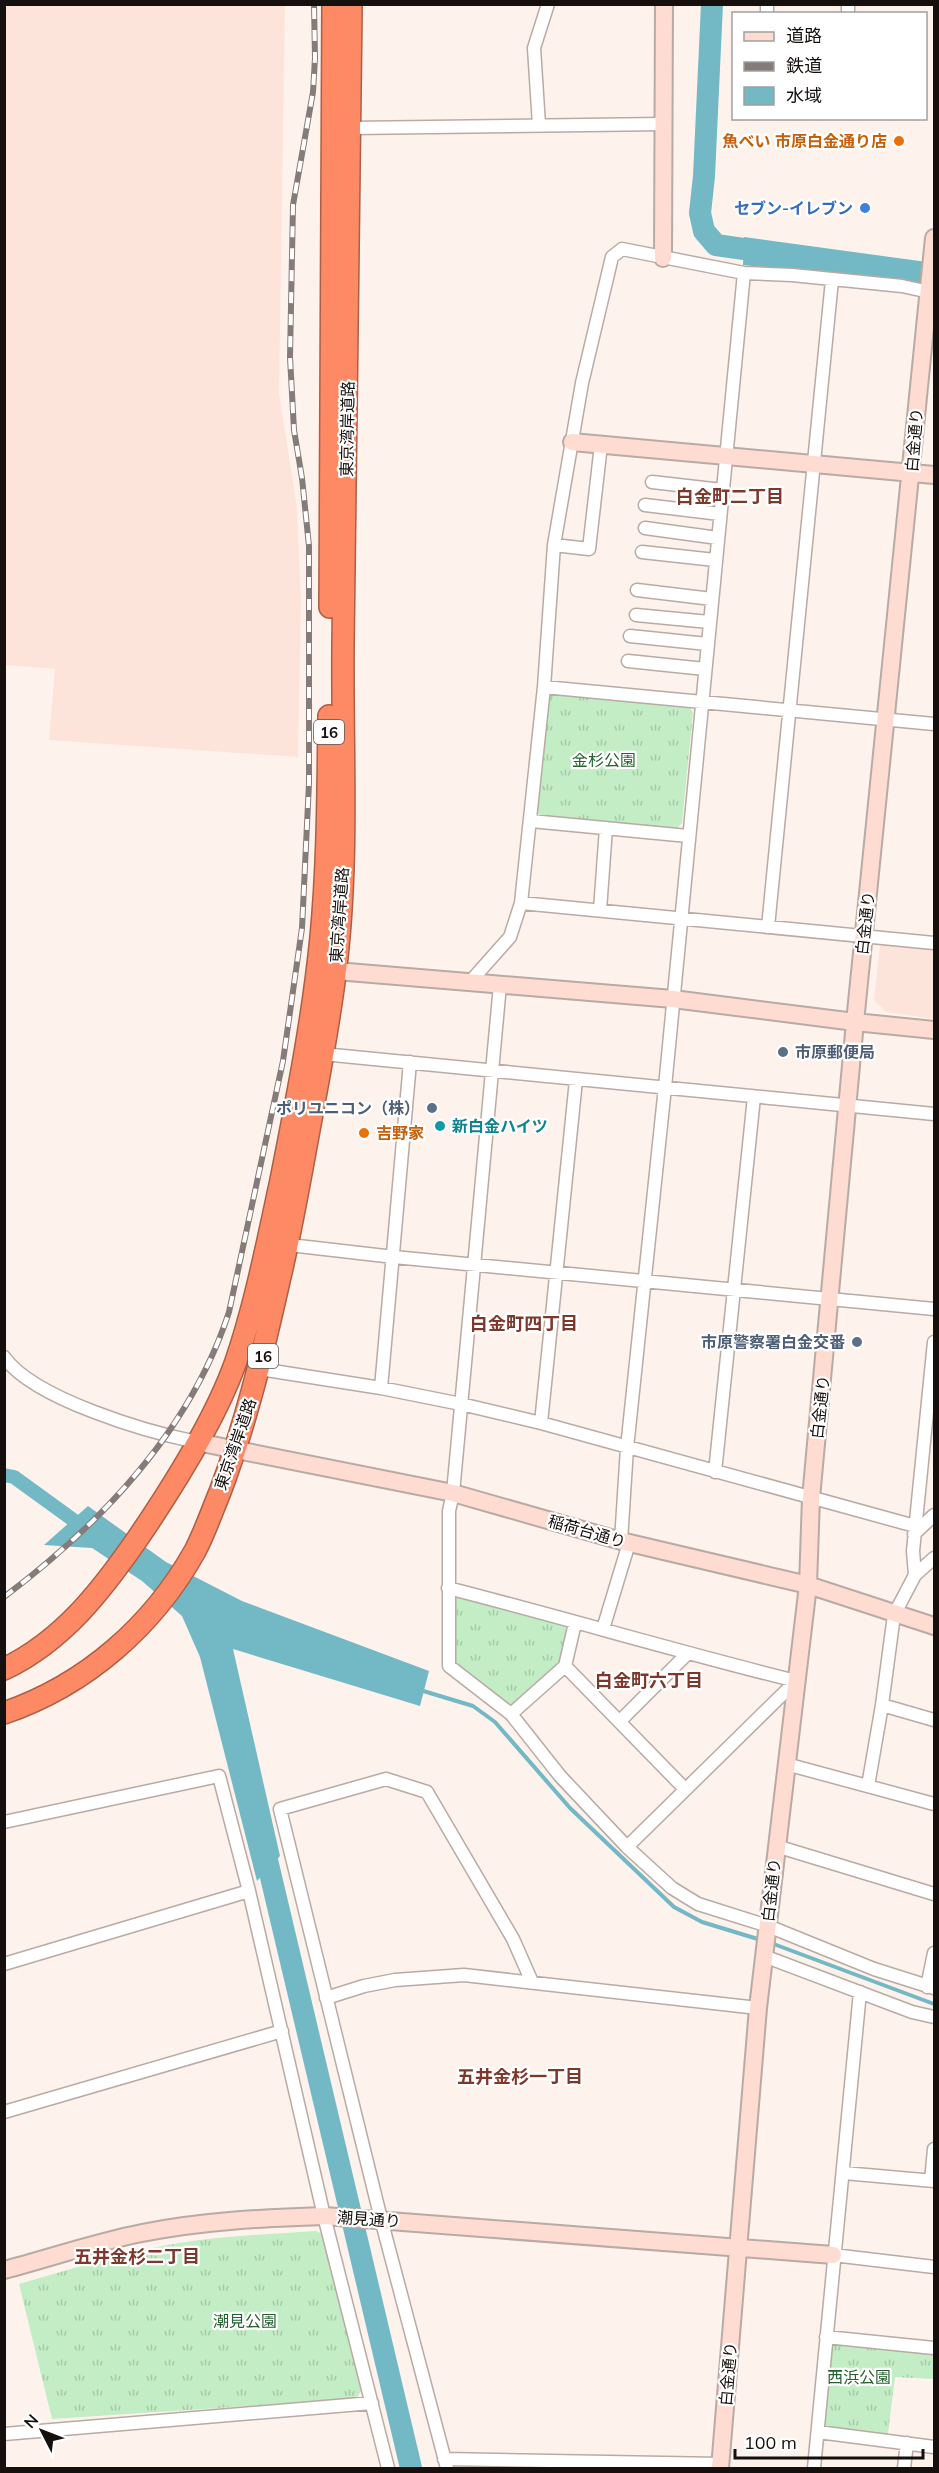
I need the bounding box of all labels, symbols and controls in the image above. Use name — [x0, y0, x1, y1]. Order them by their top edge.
legend — [732, 12, 927, 120]
text: 道路 — [786, 24, 822, 47]
text: 鉄道 — [786, 54, 822, 77]
text: 水域 — [786, 84, 822, 107]
place label: 魚べい 市原白金通り店 — [723, 131, 887, 151]
marker: 魚べい 市原白金通り店 — [892, 134, 906, 148]
place label: セブン-イレブン — [734, 198, 853, 218]
marker: セブン-イレブン — [858, 201, 872, 215]
street label: 東京湾岸道路 — [336, 381, 358, 477]
street label: 白金通り — [901, 407, 927, 473]
district label: 白金町二丁目 — [676, 485, 784, 508]
road number: 16 — [314, 720, 344, 744]
park label: 金杉公園 — [572, 750, 636, 770]
street label: 東京湾岸道路 — [326, 866, 352, 964]
street label: 白金通り — [852, 890, 878, 956]
place label: 市原郵便局 — [795, 1042, 875, 1062]
marker: 市原郵便局 — [776, 1045, 790, 1059]
place label: ポリユニコン（株） — [276, 1098, 420, 1118]
marker: ポリユニコン（株） — [425, 1101, 439, 1115]
place label: 新白金ハイツ — [452, 1116, 548, 1136]
marker: 新白金ハイツ — [433, 1119, 447, 1133]
place label: 吉野家 — [376, 1123, 424, 1143]
marker: 吉野家 — [357, 1126, 371, 1140]
district label: 白金町四丁目 — [470, 1312, 578, 1335]
place label: 市原警察署白金交番 — [701, 1332, 845, 1352]
marker: 市原警察署白金交番 — [850, 1335, 864, 1349]
road number: 16 — [248, 1344, 278, 1368]
street label: 白金通り — [807, 1374, 833, 1440]
street label: 東京湾岸道路 — [210, 1395, 260, 1493]
street label: 稲荷台通り — [546, 1510, 628, 1552]
district label: 白金町六丁目 — [595, 1669, 703, 1692]
street label: 白金通り — [758, 1857, 784, 1923]
district label: 五井金杉一丁目 — [457, 2065, 583, 2088]
street label: 潮見通り — [336, 2207, 402, 2231]
district label: 五井金杉二丁目 — [74, 2245, 200, 2268]
park label: 潮見公園 — [213, 2311, 277, 2331]
street label: 白金通り — [715, 2341, 741, 2407]
park label: 西浜公園 — [827, 2367, 891, 2387]
north arrow — [12, 2401, 72, 2461]
text: N — [19, 2410, 42, 2432]
scale bar — [735, 2422, 922, 2460]
text: 100 m — [744, 2431, 797, 2454]

